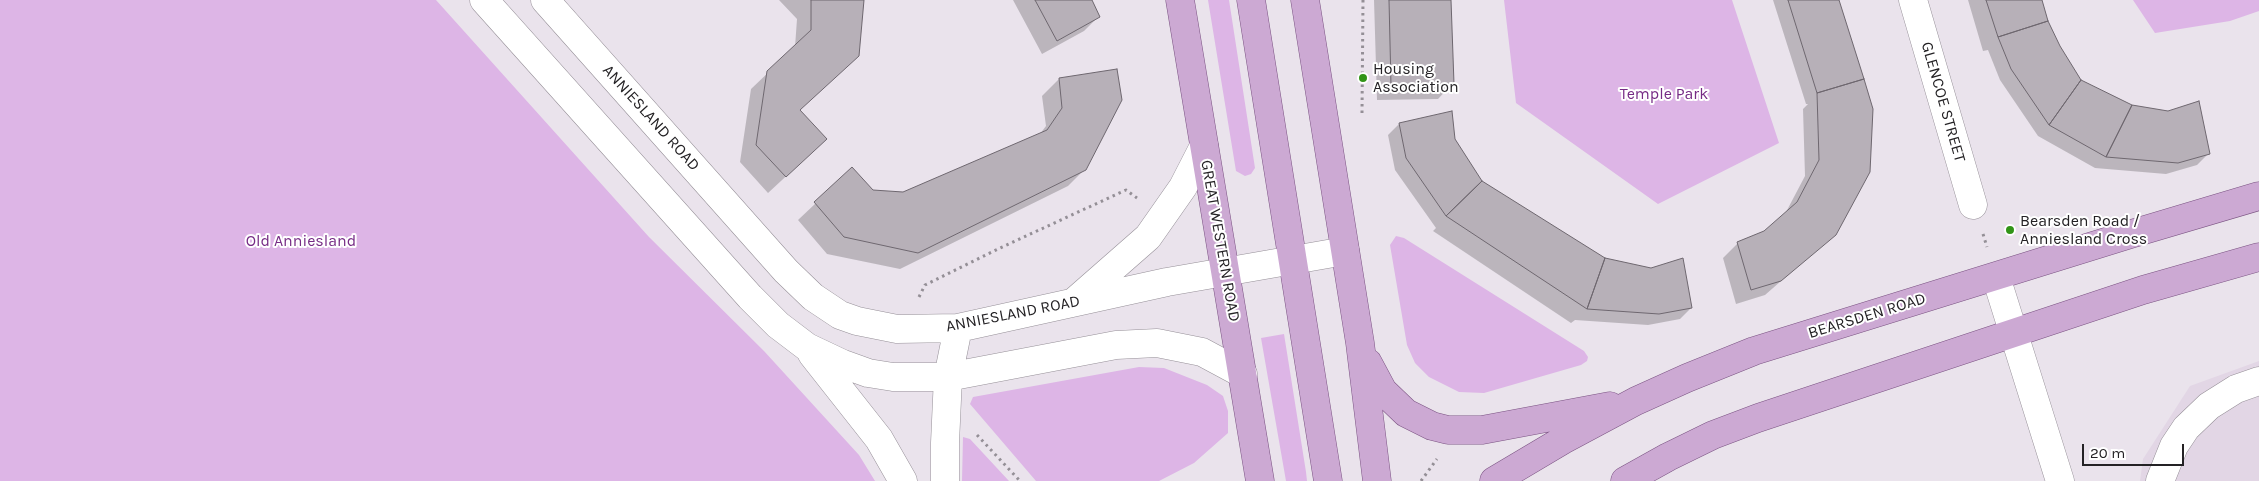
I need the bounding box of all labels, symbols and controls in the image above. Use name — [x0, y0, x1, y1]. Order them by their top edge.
street label: GLENCOE STREET — [1917, 40, 1969, 164]
place label: Housing Association — [1373, 59, 1459, 97]
street label: ANNIESLAND ROAD — [598, 61, 704, 175]
marker: Housing Association — [1357, 72, 1369, 84]
park label: Temple Park — [1620, 84, 1708, 104]
street label: GREAT WESTERN ROAD — [1196, 159, 1244, 323]
place label: Bearsden Road / Anniesland Cross — [2020, 211, 2147, 249]
marker: Bearsden Road / Anniesland Cross — [2004, 224, 2016, 236]
park label: Old Anniesland — [246, 231, 356, 251]
street label: BEARSDEN ROAD — [1806, 289, 1928, 343]
street label: ANNIESLAND ROAD — [944, 292, 1082, 336]
scale bar — [2084, 434, 2186, 466]
text: 20 m — [2090, 444, 2125, 462]

